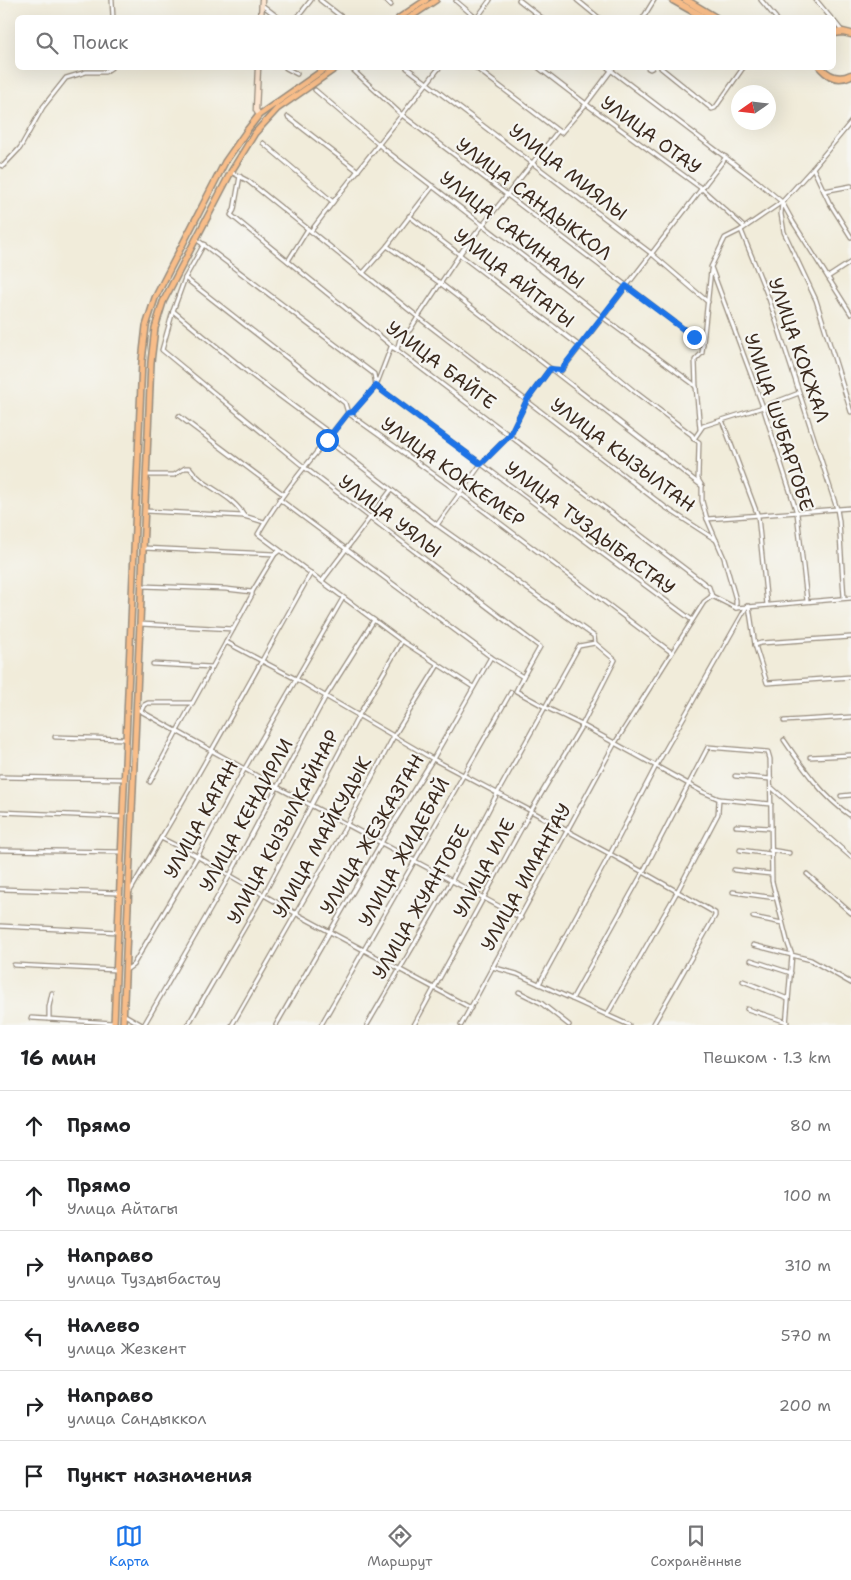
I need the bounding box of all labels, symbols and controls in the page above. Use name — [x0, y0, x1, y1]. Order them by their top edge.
search box — [15, 15, 836, 70]
icon: search — [33, 29, 61, 57]
text: Поиск — [73, 30, 128, 55]
north arrow — [731, 85, 776, 130]
street label: УЛИЦА ОТАУ — [596, 90, 706, 180]
street label: УЛИЦА МИЯЛЫ — [504, 118, 632, 226]
street label: УЛИЦА САНДЫККОЛ — [451, 132, 617, 266]
street label: УЛИЦА САКИНАЛЫ — [434, 166, 590, 294]
street label: УЛИЦА АЙТАГЫ — [448, 223, 580, 333]
street label: УЛИЦА КОКЖАЛ — [763, 274, 835, 426]
street label: УЛИЦА БАЙГЕ — [381, 315, 501, 415]
route end — [683, 326, 706, 349]
street label: УЛИЦА ШУБАРТОБЕ — [739, 330, 820, 514]
street label: УЛИЦА КЫЗЫЛТАН — [545, 392, 701, 518]
street label: УЛИЦА КОККЕМЕР — [376, 411, 530, 533]
route start — [316, 429, 339, 452]
street label: УЛИЦА ТУЗДЫБАСТАУ — [500, 456, 680, 600]
street label: УЛИЦА УЯЛЫ — [333, 469, 447, 563]
street label: УЛИЦА КЫЗЫЛКАЙНАР — [221, 726, 345, 928]
street label: УЛИЦА КЕНДИРЛИ — [194, 734, 298, 896]
street label: УЛИЦА ЖЕЗКАЗГАН — [314, 749, 430, 919]
street label: УЛИЦА МАЙКУДЫК — [267, 751, 377, 923]
street label: УЛИЦА КАГАН — [158, 755, 244, 883]
street label: УЛИЦА ЖИДЕБАЙ — [353, 773, 455, 931]
street label: УЛИЦА ИМАНТАУ — [475, 799, 577, 955]
street label: УЛИЦА ИЛЕ — [447, 814, 521, 922]
street label: УЛИЦА ЖУАНТОБЕ — [367, 820, 475, 984]
text: 16 мин — [20, 1044, 96, 1072]
text: Пешком · 1.3 km — [703, 1047, 831, 1068]
icon: ahead — [20, 1112, 48, 1140]
text: Прямо — [67, 1113, 131, 1138]
text: 80 m — [790, 1115, 831, 1136]
text: Прямо — [67, 1173, 131, 1198]
icon: ahead — [20, 1182, 48, 1210]
text: 100 m — [783, 1185, 831, 1206]
text: Улица Айтагы — [67, 1198, 178, 1219]
text: Направо — [67, 1243, 153, 1268]
icon: right — [20, 1252, 48, 1280]
text: 310 m — [784, 1255, 831, 1276]
text: улица Туздыбастау — [67, 1268, 221, 1289]
text: Налево — [67, 1313, 140, 1338]
icon: left — [20, 1322, 48, 1350]
text: 570 m — [781, 1325, 831, 1346]
text: улица Жезкент — [67, 1338, 186, 1359]
text: Направо — [67, 1383, 153, 1408]
icon: right — [20, 1392, 48, 1420]
text: 200 m — [779, 1395, 831, 1416]
text: улица Сандыккол — [67, 1408, 206, 1429]
icon: arrive — [20, 1462, 48, 1490]
text: Пункт назначения — [67, 1463, 252, 1488]
tab: Карта — [109, 1522, 149, 1570]
tab: Маршрут — [367, 1522, 432, 1570]
tab: Сохранённые — [651, 1522, 742, 1570]

